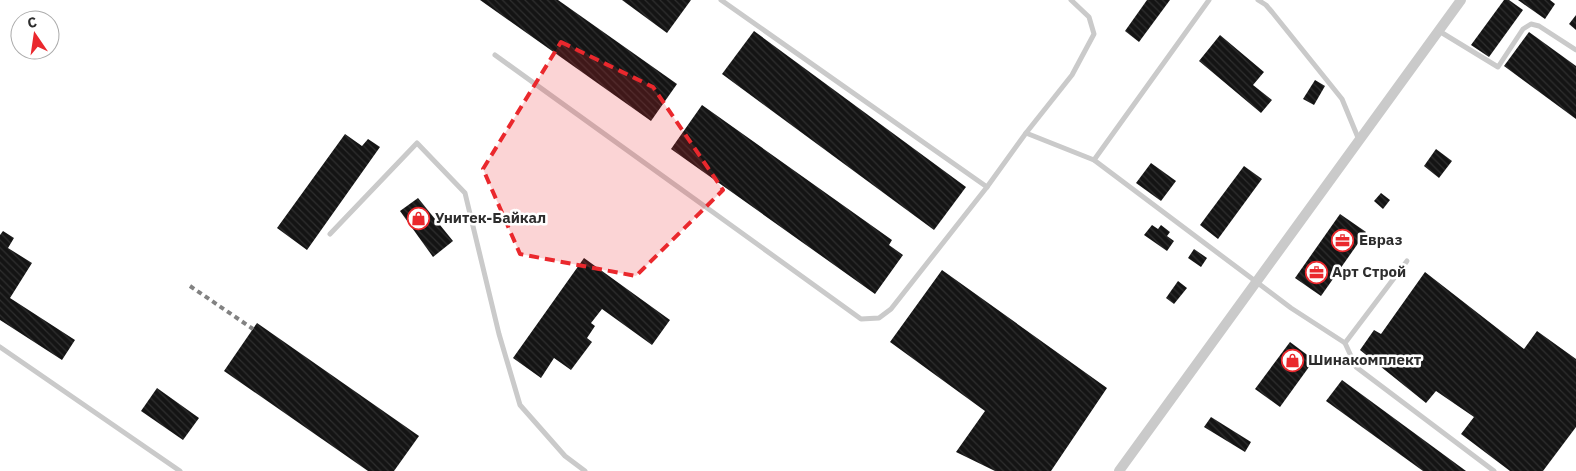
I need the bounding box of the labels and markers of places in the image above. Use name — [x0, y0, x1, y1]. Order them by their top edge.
shop icon: Унитек-Байкал — [407, 206, 431, 230]
place label: Унитек-Байкал — [435, 208, 546, 227]
office icon: Евраз — [1331, 228, 1355, 252]
place label: Евраз — [1359, 230, 1402, 249]
office icon: Арт Строй — [1304, 260, 1328, 284]
place label: Арт Строй — [1332, 262, 1406, 281]
shop icon: Шинакомплект — [1280, 348, 1304, 372]
place label: Шинакомплект — [1308, 350, 1422, 369]

